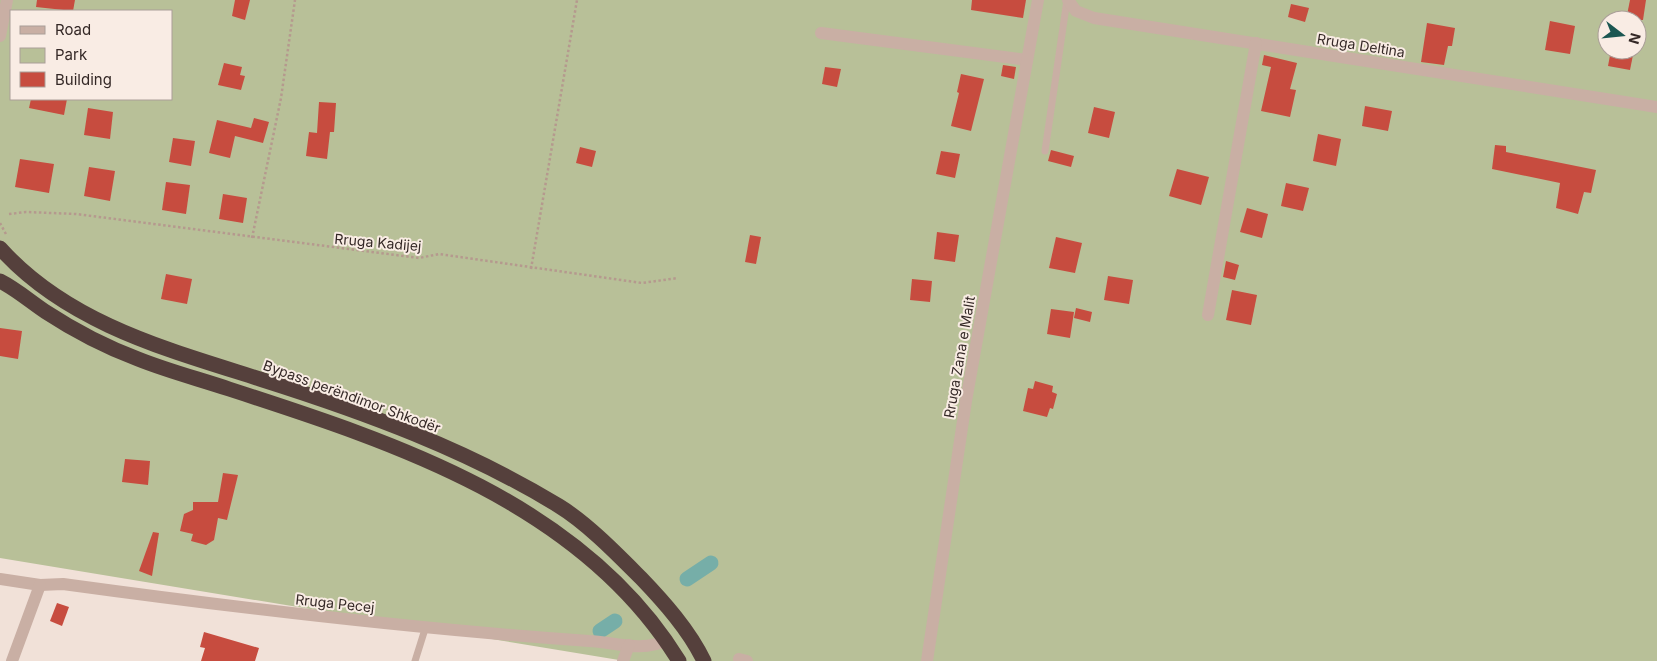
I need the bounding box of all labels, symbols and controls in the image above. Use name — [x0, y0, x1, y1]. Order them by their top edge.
legend — [10, 10, 172, 100]
north arrow — [1597, 10, 1647, 60]
text: Road — [55, 20, 91, 39]
street label: Rruga Deltina — [1316, 30, 1406, 60]
text: N — [1625, 31, 1645, 46]
text: Park — [55, 45, 88, 64]
text: Building — [55, 70, 112, 89]
street label: Rruga Kadijej — [334, 230, 422, 254]
street label: Rruga Zana e Malit — [940, 294, 978, 419]
street label: Bypass perëndimor Shkodër — [261, 356, 443, 436]
street label: Rruga Pecej — [295, 590, 375, 616]

